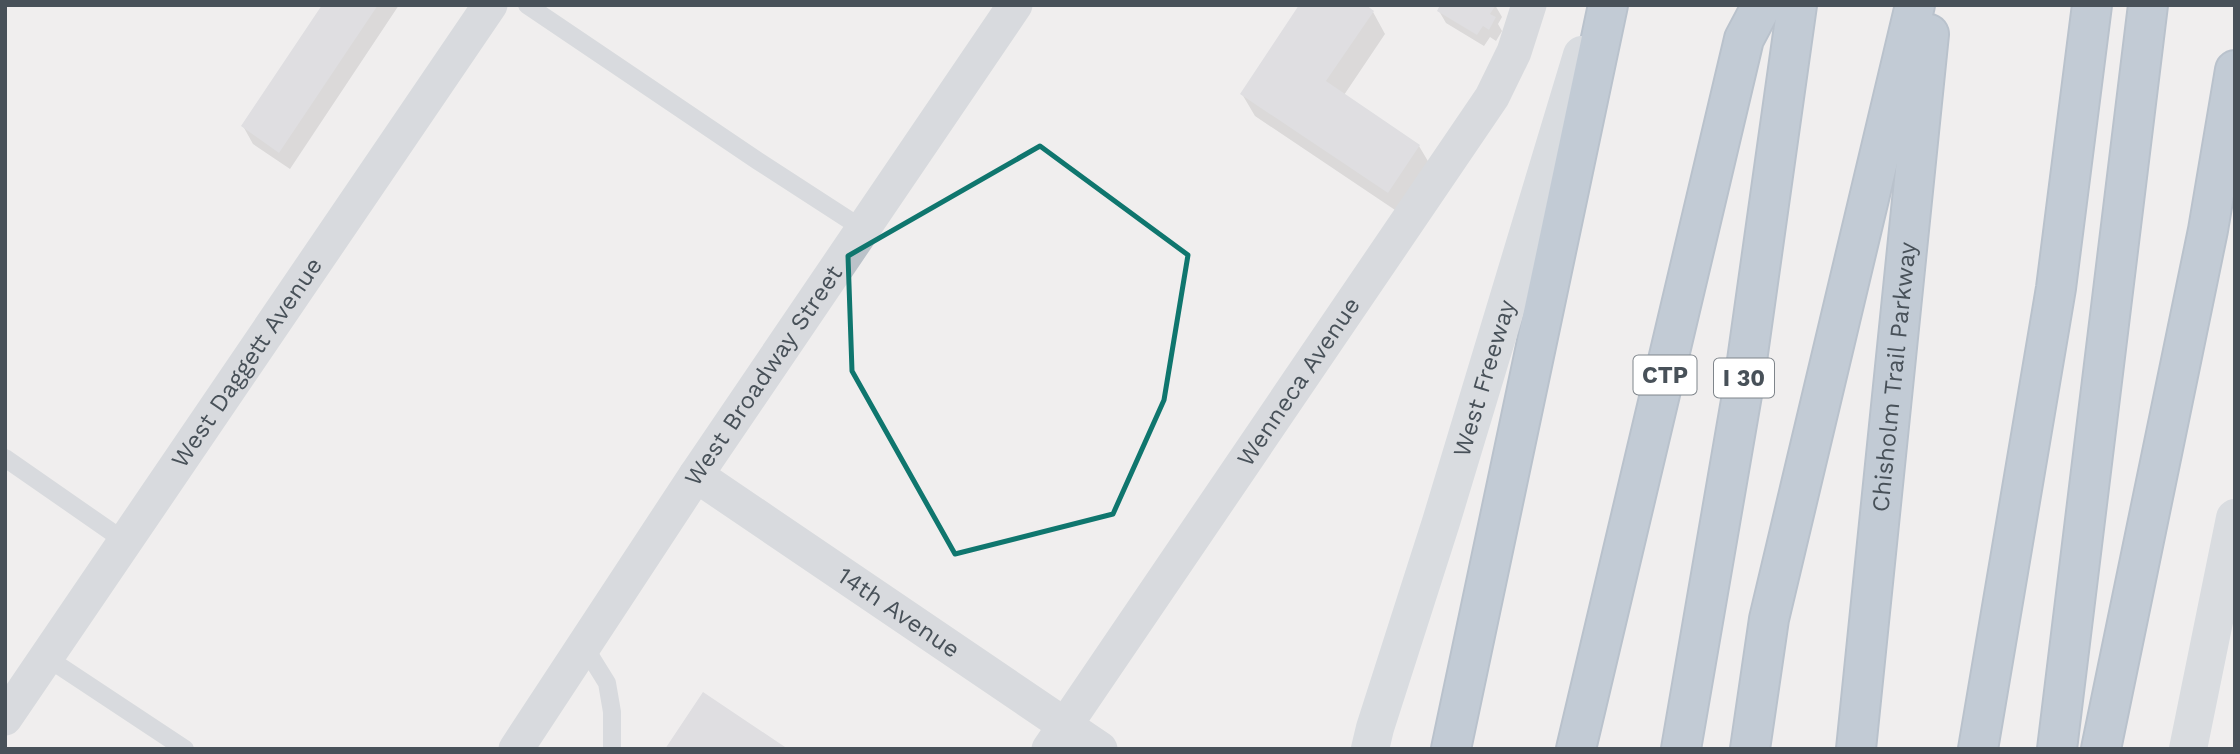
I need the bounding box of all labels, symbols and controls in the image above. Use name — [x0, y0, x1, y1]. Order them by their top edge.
street label: Chisholm Trail Parkway — [1866, 240, 1922, 513]
street label: West Daggett Avenue — [166, 252, 328, 473]
street label: West Broadway Street — [679, 260, 848, 491]
street label: Wenneca Avenue — [1231, 292, 1366, 472]
street label: West Freeway — [1447, 296, 1521, 460]
road number: CTP — [1634, 356, 1696, 394]
road number: I 30 — [1714, 358, 1774, 398]
street label: 14th Avenue — [833, 561, 965, 664]

